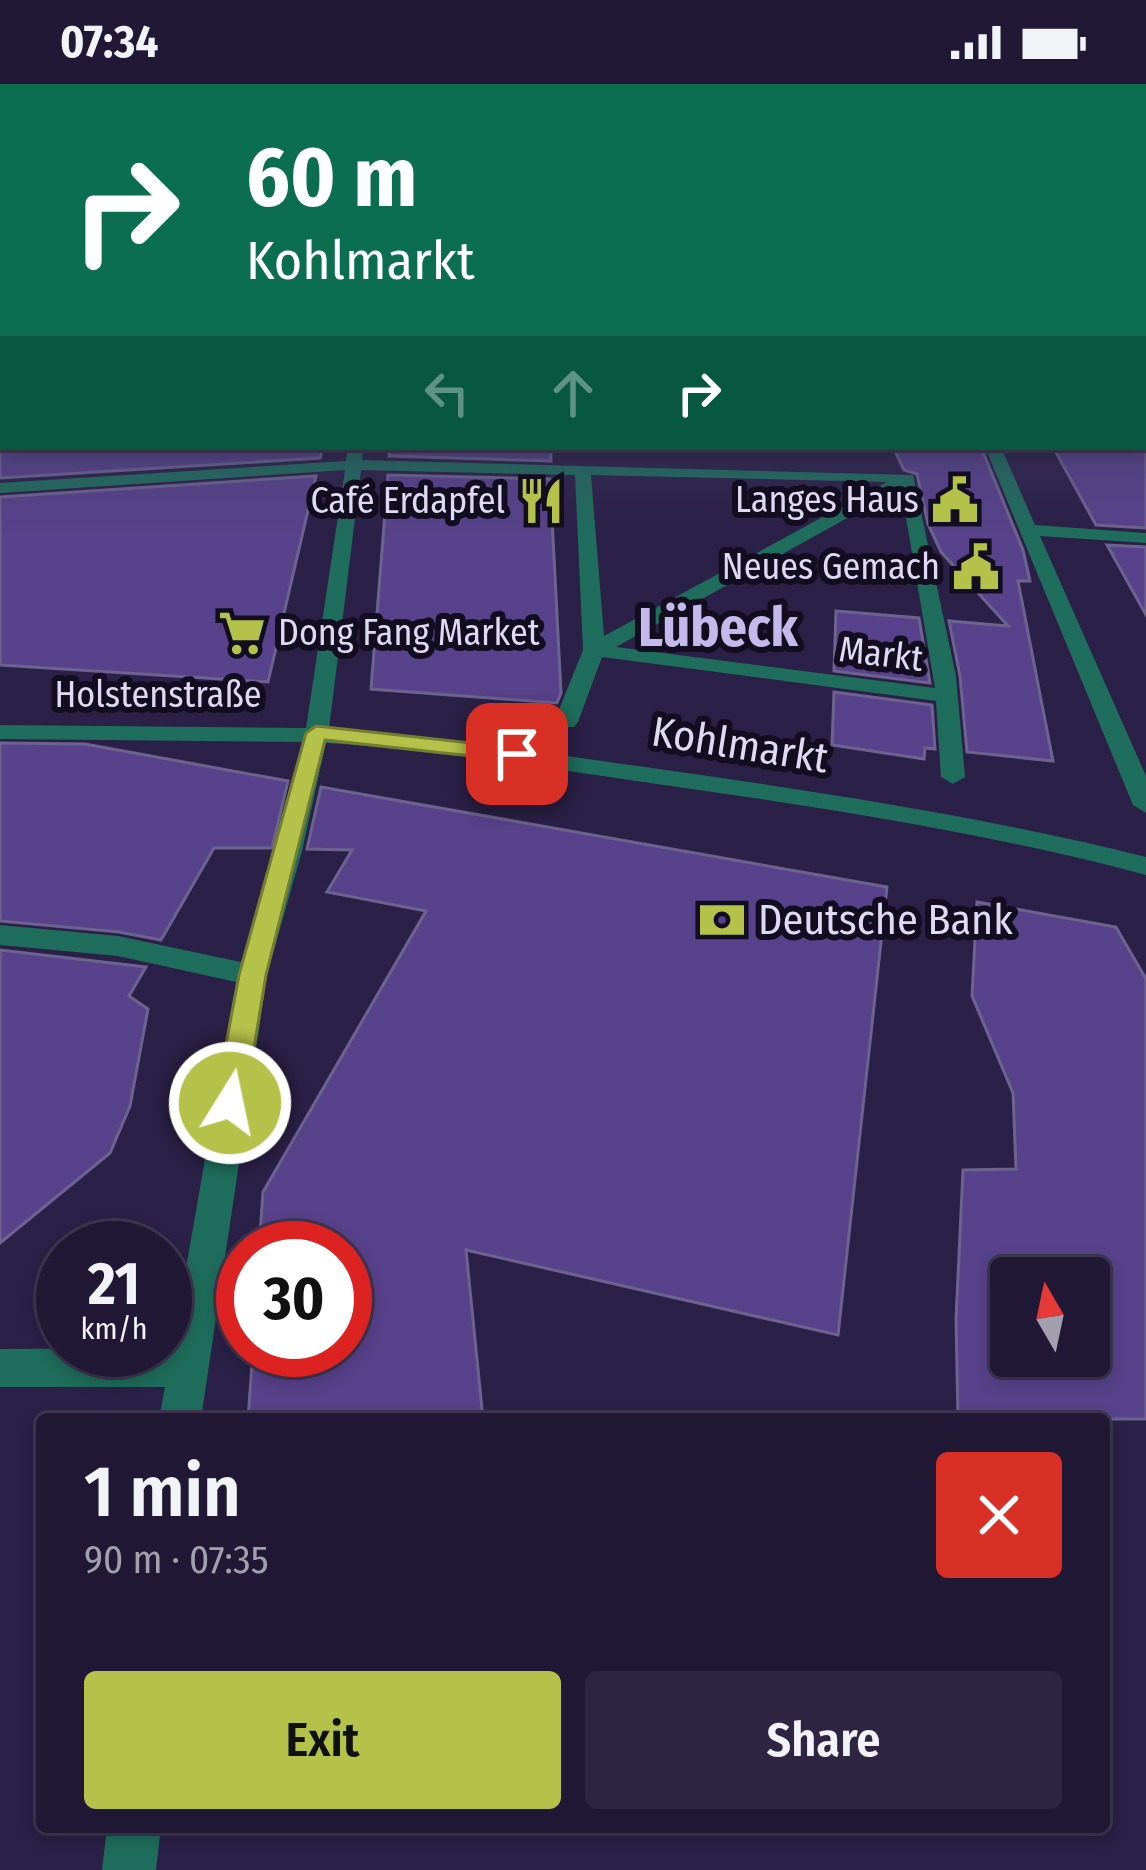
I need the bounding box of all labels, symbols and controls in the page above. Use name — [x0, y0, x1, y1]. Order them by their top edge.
text: 07:34 — [60, 15, 158, 69]
text: 60 m — [246, 127, 417, 228]
icon: right — [48, 132, 204, 288]
text: Kohlmarkt — [246, 229, 475, 293]
icon: left — [414, 360, 480, 426]
icon: ahead — [540, 360, 606, 426]
icon: right — [666, 360, 732, 426]
public building icon: Langes Haus — [930, 475, 980, 525]
restaurant icon: Café Erdapfel — [516, 476, 566, 526]
place label: Langes Haus — [735, 478, 919, 522]
place label: Café Erdapfel — [310, 479, 505, 523]
public building icon: Neues Gemach — [951, 542, 1001, 592]
place label: Neues Gemach — [722, 545, 940, 589]
district label: Lübeck — [638, 596, 799, 660]
supermarket icon: Dong Fang Market — [217, 608, 267, 658]
place label: Dong Fang Market — [278, 611, 540, 655]
street label: Markt — [836, 627, 926, 681]
street label: Holstenstraße — [55, 673, 261, 717]
pin — [466, 703, 568, 805]
street label: Kohlmarkt — [648, 706, 832, 784]
icon: arrive — [484, 721, 550, 787]
bank icon: Deutsche Bank — [697, 895, 747, 945]
place label: Deutsche Bank — [758, 895, 1013, 945]
position arrow — [167, 1040, 293, 1166]
speed limit sign: 30 — [216, 1221, 372, 1377]
text: 21 — [88, 1248, 140, 1320]
north arrow — [990, 1257, 1110, 1377]
map controls — [990, 1257, 1110, 1377]
text: km/h — [81, 1311, 147, 1347]
text: 1 min — [84, 1449, 241, 1535]
button: close — [936, 1452, 1062, 1578]
text: 90 m · 07:35 — [84, 1537, 269, 1583]
button: Exit — [84, 1671, 561, 1809]
button: Share — [585, 1671, 1062, 1809]

